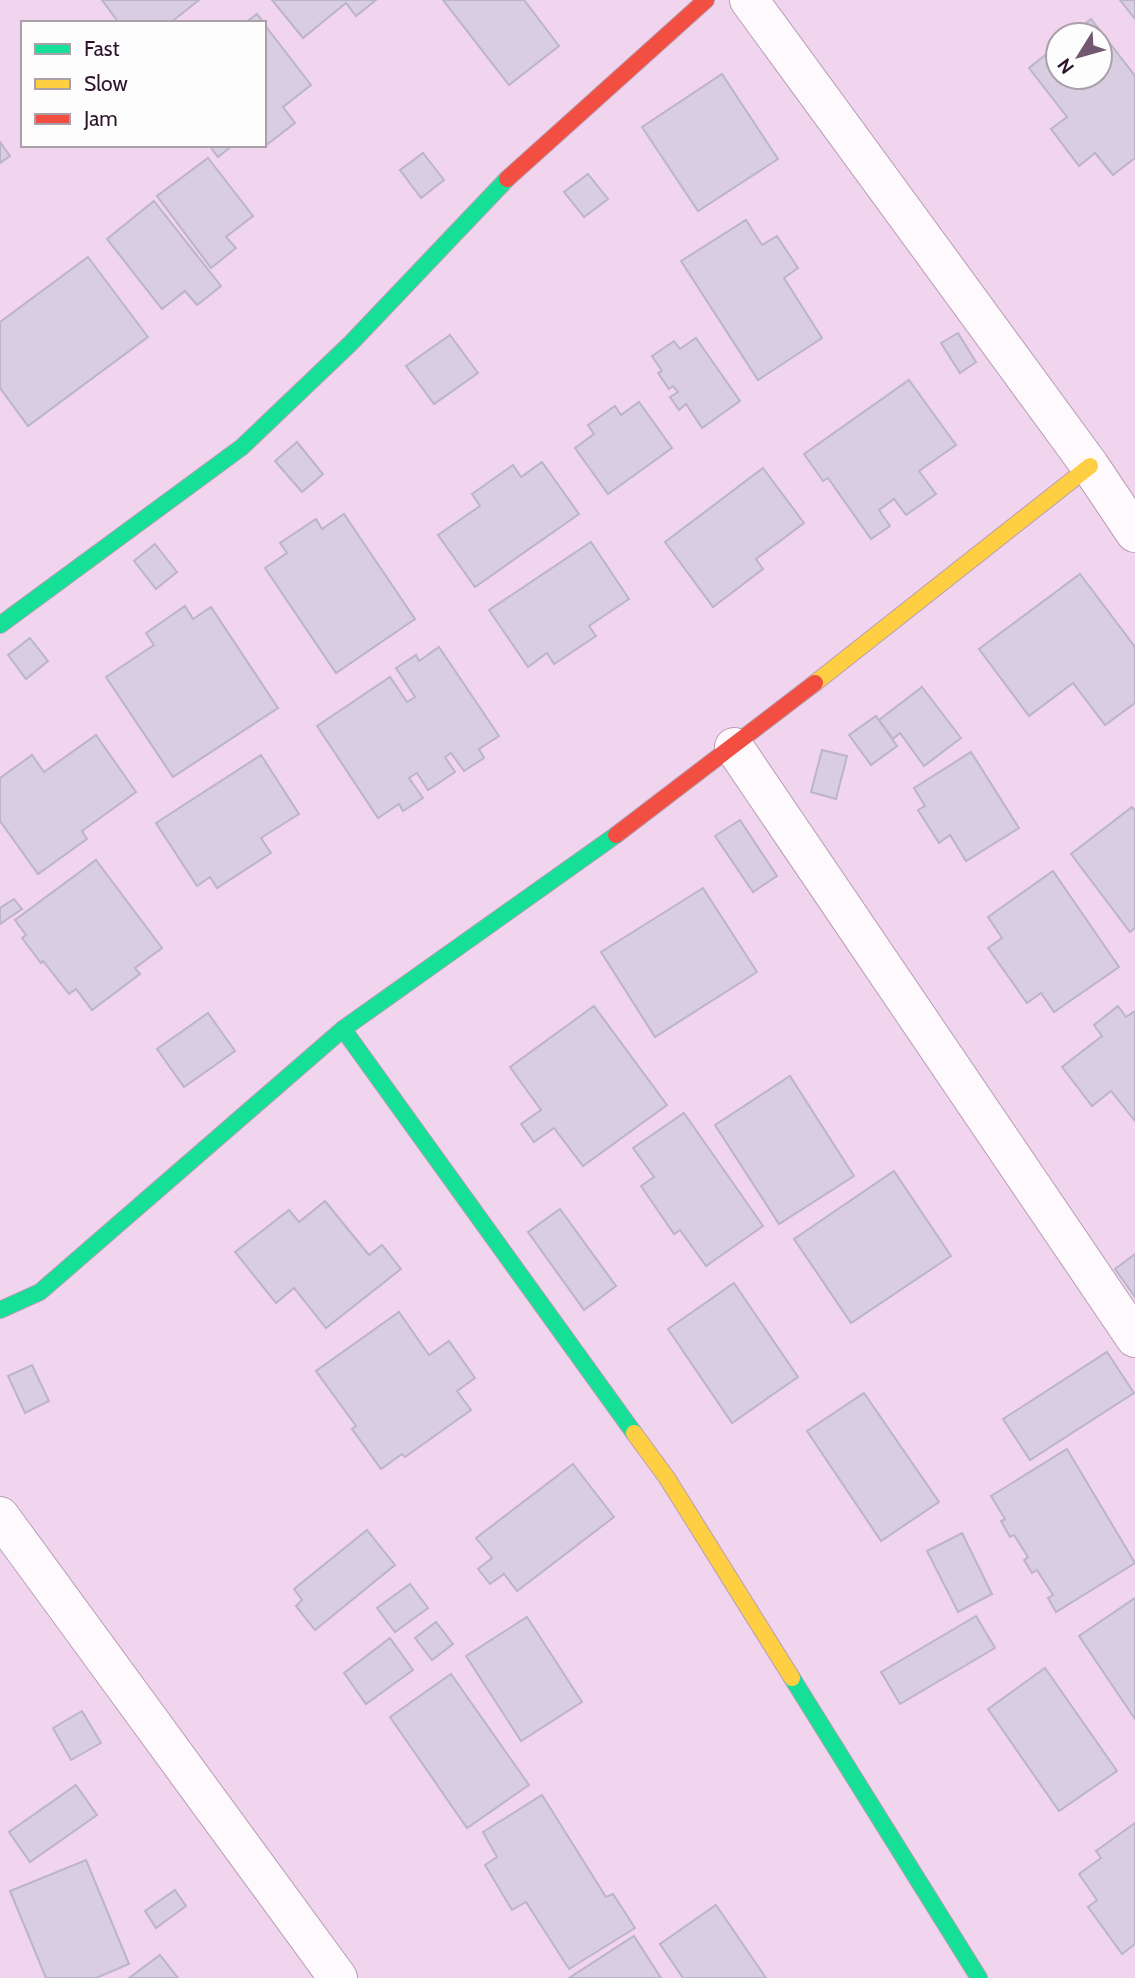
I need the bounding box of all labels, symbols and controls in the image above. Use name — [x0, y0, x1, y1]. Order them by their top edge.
legend — [21, 21, 266, 147]
north arrow — [1044, 21, 1114, 91]
text: Fast — [84, 36, 120, 61]
text: N — [1053, 54, 1079, 78]
text: Slow — [84, 71, 128, 96]
text: Jam — [83, 106, 118, 131]

